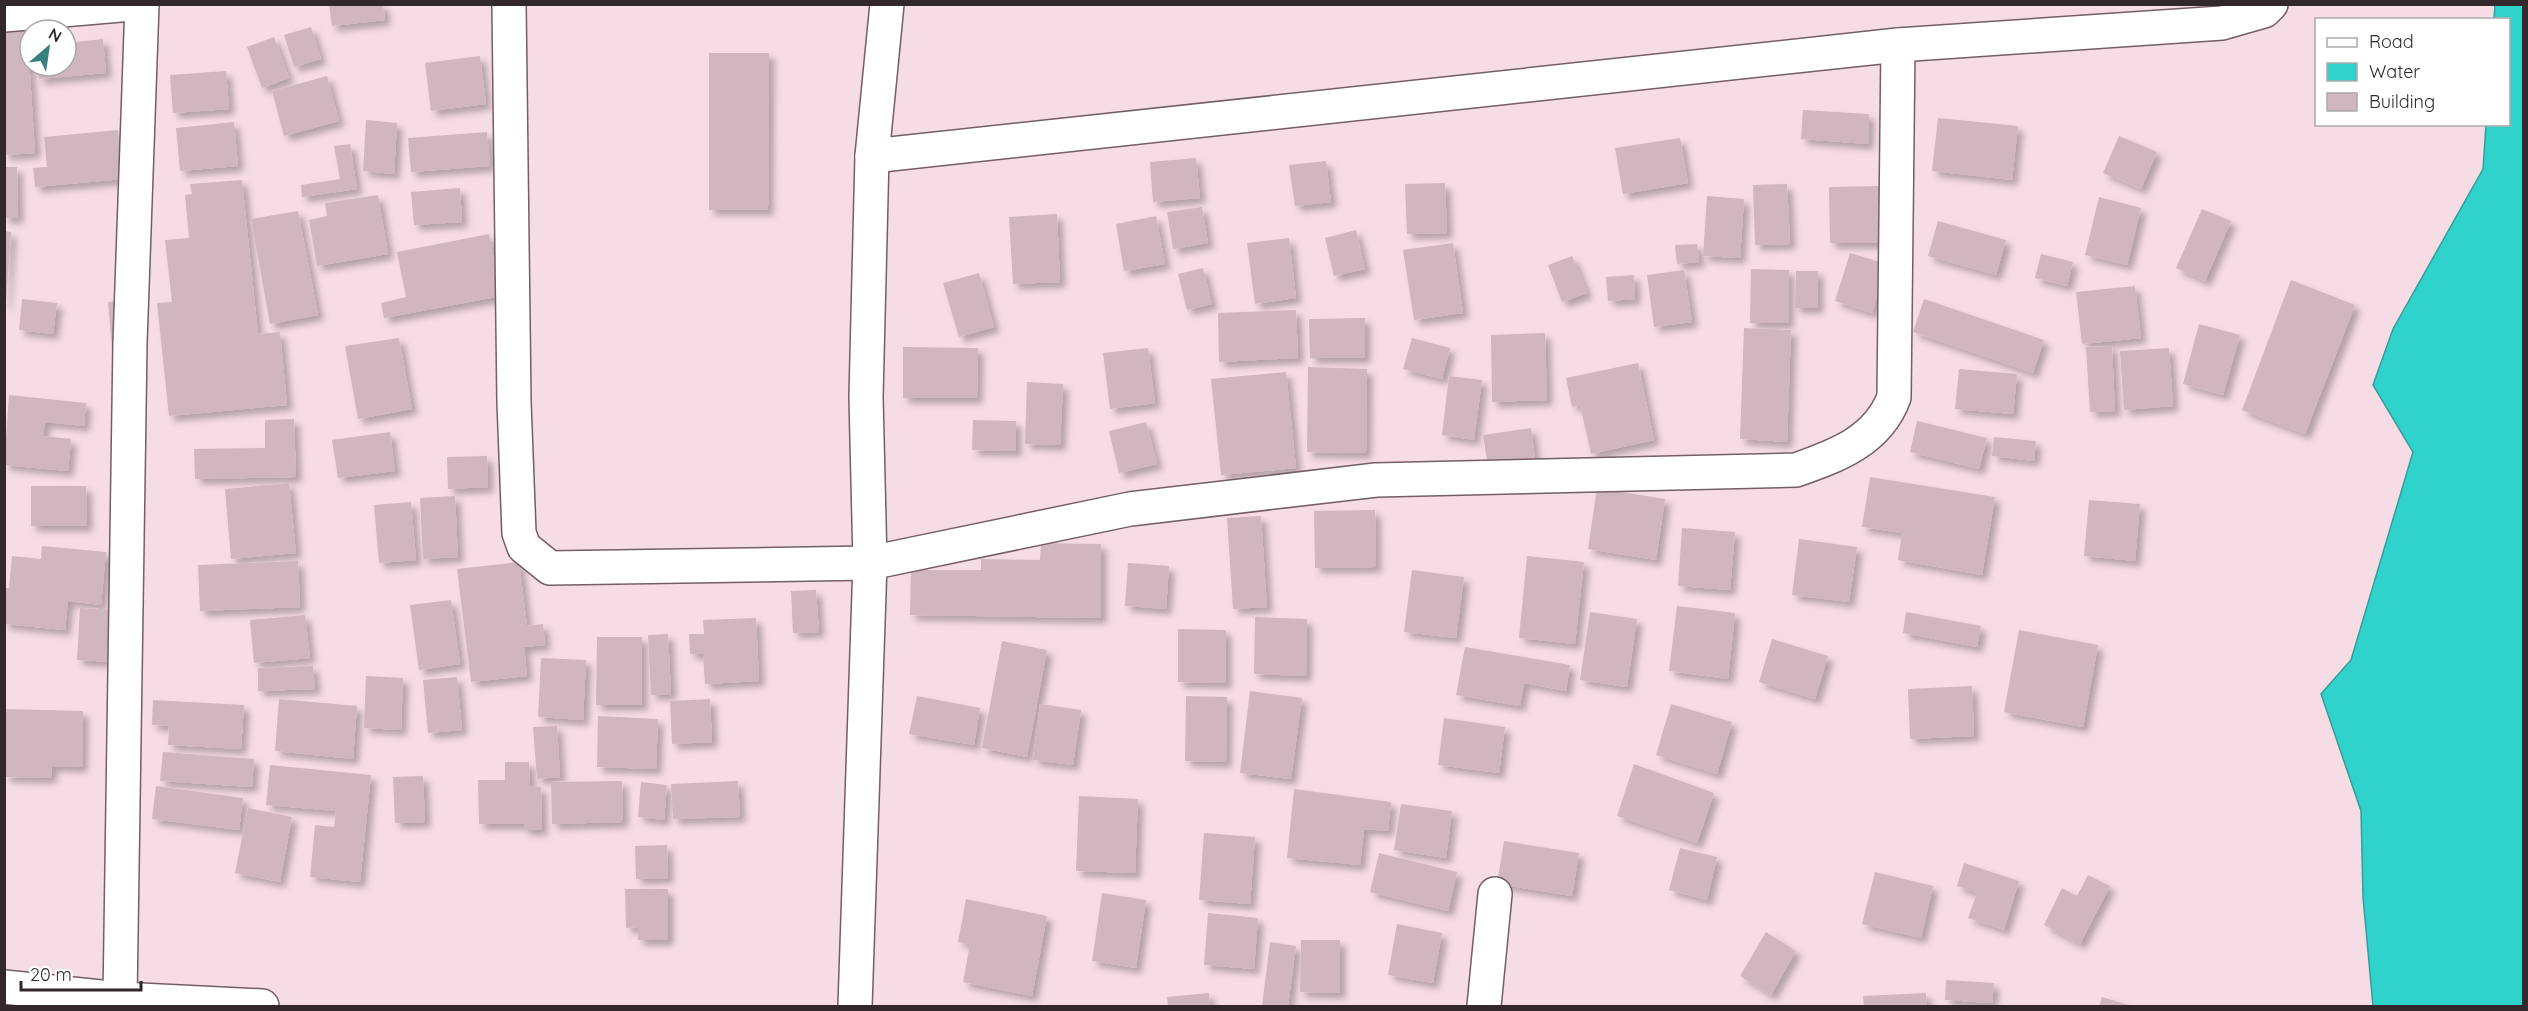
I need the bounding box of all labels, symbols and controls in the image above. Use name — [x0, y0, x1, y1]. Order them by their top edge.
north arrow — [18, 18, 78, 78]
legend — [2315, 18, 2510, 126]
text: N — [45, 23, 65, 46]
text: Road — [2369, 30, 2414, 53]
text: Water — [2369, 60, 2420, 83]
text: Building — [2369, 90, 2435, 113]
scale bar — [21, 954, 141, 992]
text: 20 m — [30, 963, 72, 986]

